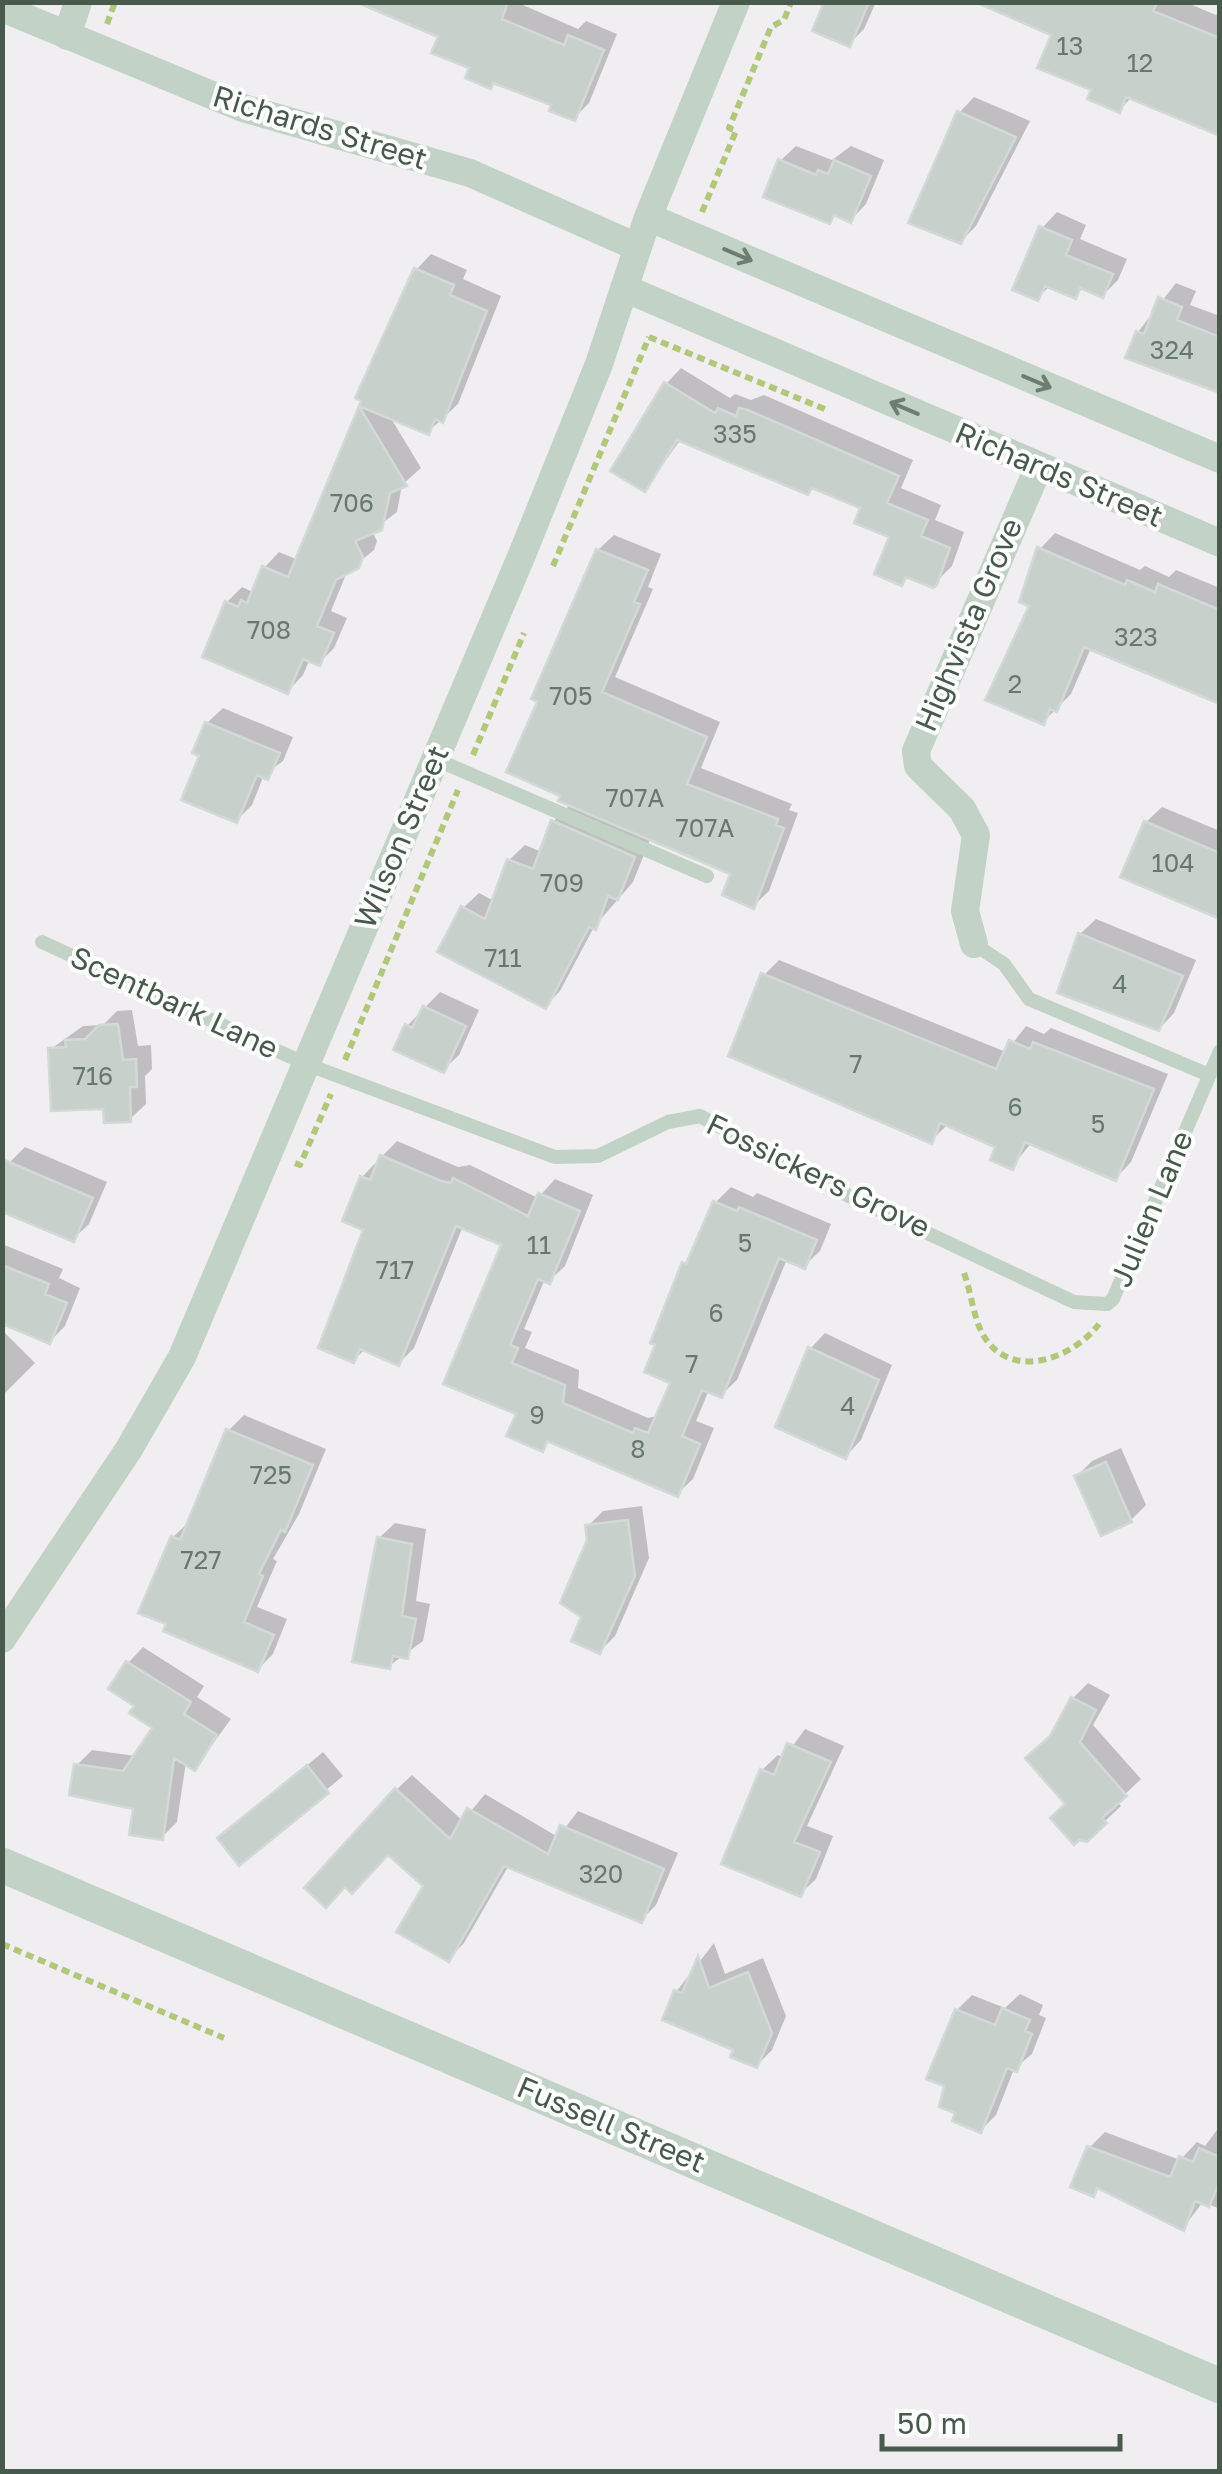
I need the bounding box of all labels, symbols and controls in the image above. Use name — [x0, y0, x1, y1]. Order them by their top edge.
house number: 13 — [1057, 30, 1083, 61]
house number: 12 — [1127, 47, 1153, 78]
street label: Richards Street — [209, 77, 432, 177]
one-way arrow — [722, 247, 753, 265]
house number: 324 — [1150, 334, 1194, 365]
one-way arrow — [1021, 374, 1052, 392]
one-way arrow — [889, 398, 920, 416]
street label: Richards Street — [950, 414, 1169, 534]
house number: 335 — [713, 418, 757, 449]
house number: 706 — [330, 487, 374, 518]
street label: Highvista Grove — [907, 513, 1029, 737]
house number: 708 — [247, 614, 291, 645]
house number: 323 — [1114, 621, 1158, 652]
house number: 2 — [1008, 668, 1022, 699]
house number: 705 — [549, 680, 593, 711]
street label: Wilson Street — [346, 740, 456, 933]
house number: 707A — [606, 782, 665, 813]
house number: 707A — [676, 812, 735, 843]
house number: 104 — [1152, 847, 1194, 878]
house number: 709 — [540, 867, 584, 898]
street label: Scentbark Lane — [65, 938, 284, 1066]
house number: 711 — [484, 942, 522, 973]
house number: 4 — [1112, 968, 1128, 999]
house number: 7 — [849, 1048, 863, 1079]
house number: 716 — [73, 1060, 113, 1091]
house number: 6 — [1007, 1091, 1023, 1122]
street label: Fossickers Grove — [701, 1105, 936, 1245]
house number: 5 — [1091, 1108, 1105, 1139]
street label: Julien Lane — [1102, 1125, 1200, 1292]
house number: 5 — [738, 1227, 752, 1258]
house number: 11 — [527, 1229, 551, 1260]
house number: 717 — [376, 1254, 414, 1285]
house number: 6 — [708, 1297, 724, 1328]
house number: 7 — [685, 1348, 699, 1379]
house number: 4 — [840, 1390, 856, 1421]
house number: 9 — [529, 1399, 545, 1430]
house number: 8 — [630, 1433, 646, 1464]
house number: 725 — [250, 1459, 292, 1490]
house number: 727 — [180, 1544, 222, 1575]
house number: 320 — [579, 1858, 623, 1889]
street label: Fussell Street — [512, 2068, 711, 2180]
scale bar — [882, 2389, 1120, 2451]
text: 50 m — [897, 2405, 967, 2441]

